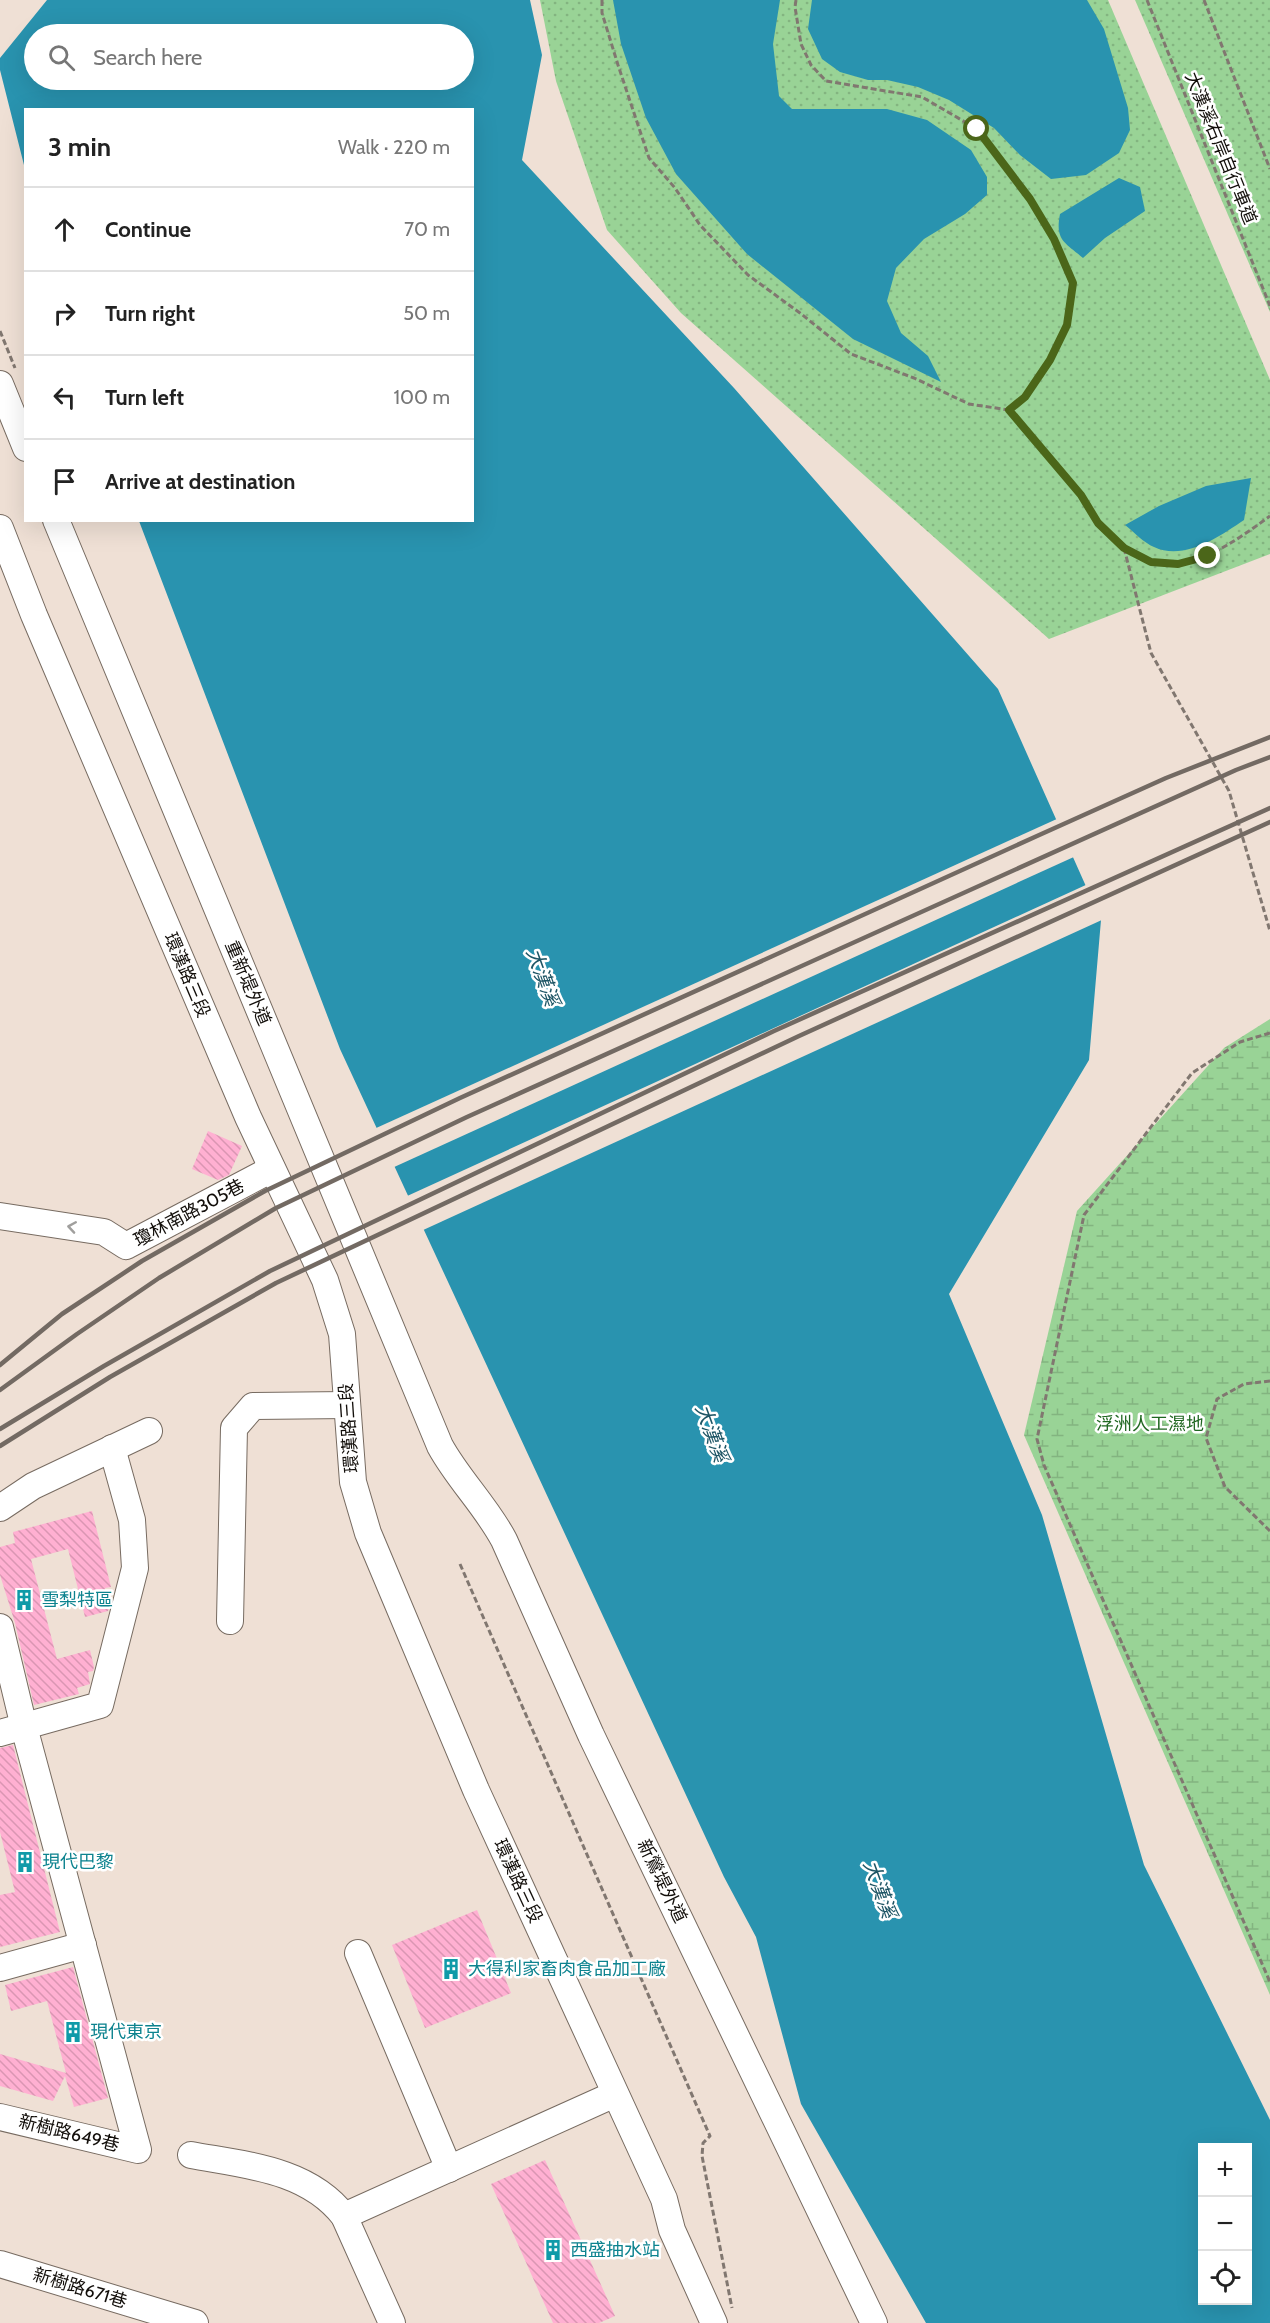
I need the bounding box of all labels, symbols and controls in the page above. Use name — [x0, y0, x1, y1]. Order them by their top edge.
search box — [24, 24, 474, 90]
icon: search — [45, 41, 78, 74]
text: Search here — [93, 44, 202, 71]
street label: 大漢溪右岸自行車道 — [1180, 69, 1262, 227]
route start — [963, 115, 989, 141]
text: 3 min — [48, 131, 111, 163]
text: Walk · 220 m — [338, 135, 450, 159]
icon: ahead — [48, 213, 81, 246]
text: Continue — [105, 216, 191, 243]
text: 70 m — [404, 217, 450, 241]
icon: right — [48, 297, 81, 330]
text: Turn right — [105, 300, 195, 327]
text: 50 m — [403, 301, 450, 325]
icon: left — [48, 381, 81, 414]
text: Turn left — [105, 384, 184, 411]
text: 100 m — [394, 385, 450, 409]
icon: arrive — [48, 465, 81, 498]
text: Arrive at destination — [105, 468, 295, 495]
route end — [1194, 542, 1220, 568]
street label: 環漢路三段 — [159, 929, 215, 1021]
street label: 重新堤外道 — [220, 937, 276, 1029]
water label: 大漢溪 — [521, 945, 566, 1012]
street label: 瓊林南路305巷 — [130, 1175, 248, 1251]
one-way arrow — [67, 1221, 77, 1233]
street label: 環漢路三段 — [335, 1382, 363, 1474]
water label: 大漢溪 — [690, 1401, 735, 1468]
park label: 浮洲人工濕地 — [1096, 1413, 1204, 1435]
building icon: 雪梨特區 — [12, 1588, 36, 1612]
place label: 雪梨特區 — [41, 1589, 113, 1611]
street label: 環漢路三段 — [489, 1836, 547, 1926]
street label: 新鶯堤外道 — [632, 1836, 692, 1926]
building icon: 現代巴黎 — [13, 1850, 37, 1874]
place label: 現代巴黎 — [42, 1851, 114, 1873]
water label: 大漢溪 — [858, 1857, 903, 1924]
building icon: 大得利家畜肉食品加工廠 — [439, 1957, 463, 1981]
place label: 大得利家畜肉食品加工廠 — [468, 1958, 666, 1980]
building icon: 現代東京 — [61, 2020, 85, 2044]
place label: 現代東京 — [90, 2021, 162, 2043]
street label: 新樹路649巷 — [16, 2110, 122, 2156]
map controls — [1198, 2143, 1252, 2305]
button: + — [1198, 2143, 1252, 2197]
button: − — [1198, 2197, 1252, 2251]
building icon: 西盛抽水站 — [541, 2238, 565, 2262]
place label: 西盛抽水站 — [570, 2239, 660, 2261]
button: locate — [1198, 2251, 1252, 2305]
street label: 新樹路671巷 — [30, 2263, 130, 2313]

